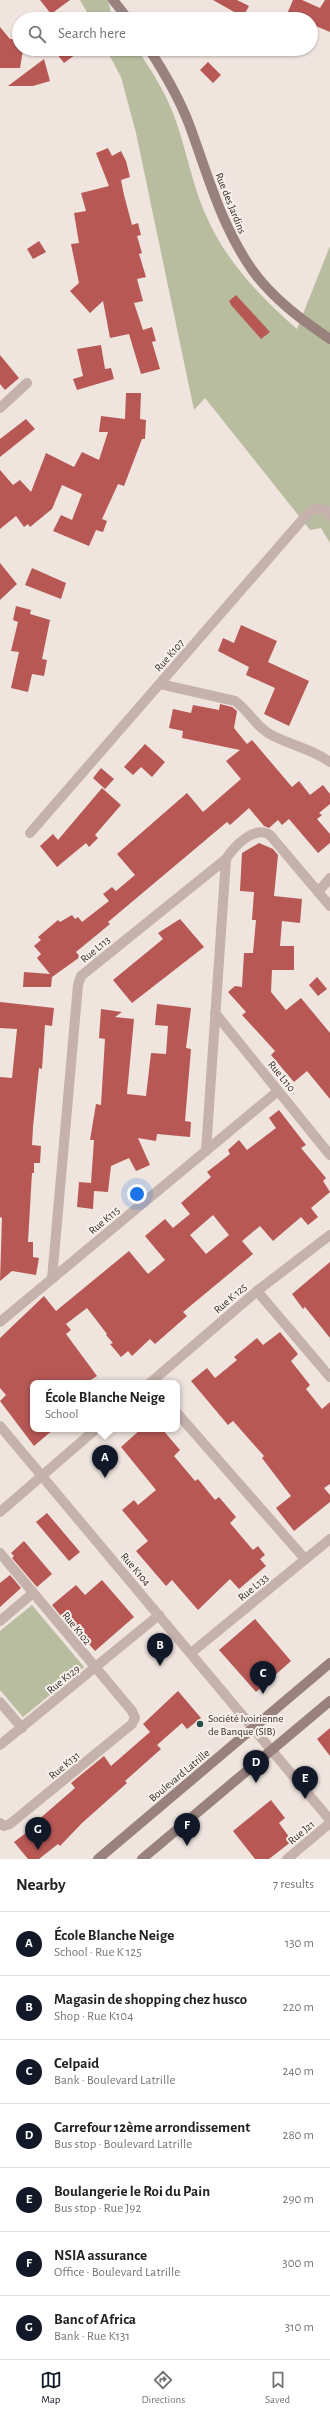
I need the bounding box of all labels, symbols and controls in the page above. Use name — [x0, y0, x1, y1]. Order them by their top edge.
search box — [12, 12, 318, 56]
icon: search — [26, 23, 48, 45]
text: Search here — [58, 26, 126, 41]
street label: Rue des Jardins — [213, 171, 248, 235]
street label: Rue K107 — [153, 637, 186, 673]
street label: Rue L113 — [78, 934, 113, 965]
street label: Rue L110 — [266, 1059, 297, 1094]
your location — [127, 1184, 147, 1204]
street label: Rue K115 — [87, 1204, 122, 1236]
street label: Rue K 125 — [212, 1281, 249, 1316]
popup — [30, 1380, 180, 1432]
text: École Blanche Neige — [45, 1390, 165, 1405]
text: School — [45, 1408, 79, 1421]
pin: A — [92, 1445, 118, 1478]
street label: Rue K104 — [119, 1551, 152, 1588]
street label: Rue L133 — [236, 1571, 271, 1603]
street label: Rue K102 — [60, 1610, 93, 1647]
pin: B — [147, 1633, 173, 1666]
pin: C — [250, 1661, 276, 1694]
street label: Rue K129 — [45, 1663, 82, 1696]
place label: Société Ivoirienne de Banque (SIB) — [208, 1713, 283, 1737]
marker: Société Ivoirienne de Banque (SIB) — [195, 1719, 205, 1729]
street label: Boulevard Latrille — [147, 1747, 212, 1804]
street label: Rue K131 — [47, 1749, 82, 1781]
pin: D — [243, 1750, 269, 1783]
pin: E — [292, 1766, 318, 1799]
pin: F — [174, 1813, 200, 1846]
pin: G — [25, 1817, 51, 1850]
street label: Rue J21 — [286, 1818, 317, 1846]
text: Nearby — [16, 1876, 66, 1893]
text: 7 results — [273, 1878, 314, 1891]
text: École Blanche Neige — [54, 1928, 174, 1943]
text: A — [25, 1937, 33, 1950]
text: 130 m — [285, 1937, 314, 1950]
text: School · Rue K 125 — [54, 1946, 142, 1959]
text: Magasin de shopping chez husco — [54, 1992, 247, 2007]
text: B — [25, 2001, 33, 2014]
text: 220 m — [283, 2001, 314, 2014]
text: Shop · Rue K104 — [54, 2010, 133, 2023]
text: Celpaid — [54, 2056, 99, 2071]
text: C — [26, 2065, 32, 2078]
text: 240 m — [282, 2065, 314, 2078]
text: Bank · Boulevard Latrille — [54, 2074, 175, 2087]
text: Carrefour 12ème arrondissement — [54, 2120, 250, 2135]
text: D — [25, 2129, 33, 2142]
text: 280 m — [283, 2129, 314, 2142]
text: Bus stop · Boulevard Latrille — [54, 2138, 192, 2151]
text: Boulangerie le Roi du Pain — [54, 2184, 210, 2199]
text: E — [26, 2193, 32, 2206]
text: 290 m — [283, 2193, 314, 2206]
text: Bus stop · Rue J92 — [54, 2202, 141, 2215]
text: NSIA assurance — [54, 2248, 147, 2263]
text: F — [26, 2257, 32, 2270]
text: 300 m — [282, 2257, 314, 2270]
text: Office · Boulevard Latrille — [54, 2266, 180, 2279]
text: Banc of Africa — [54, 2312, 136, 2327]
text: G — [25, 2321, 33, 2334]
text: 310 m — [285, 2321, 314, 2334]
text: Bank · Rue K131 — [54, 2330, 130, 2343]
tab: Map — [40, 2369, 62, 2406]
tab: Directions — [141, 2369, 185, 2406]
tab: Saved — [265, 2369, 290, 2406]

